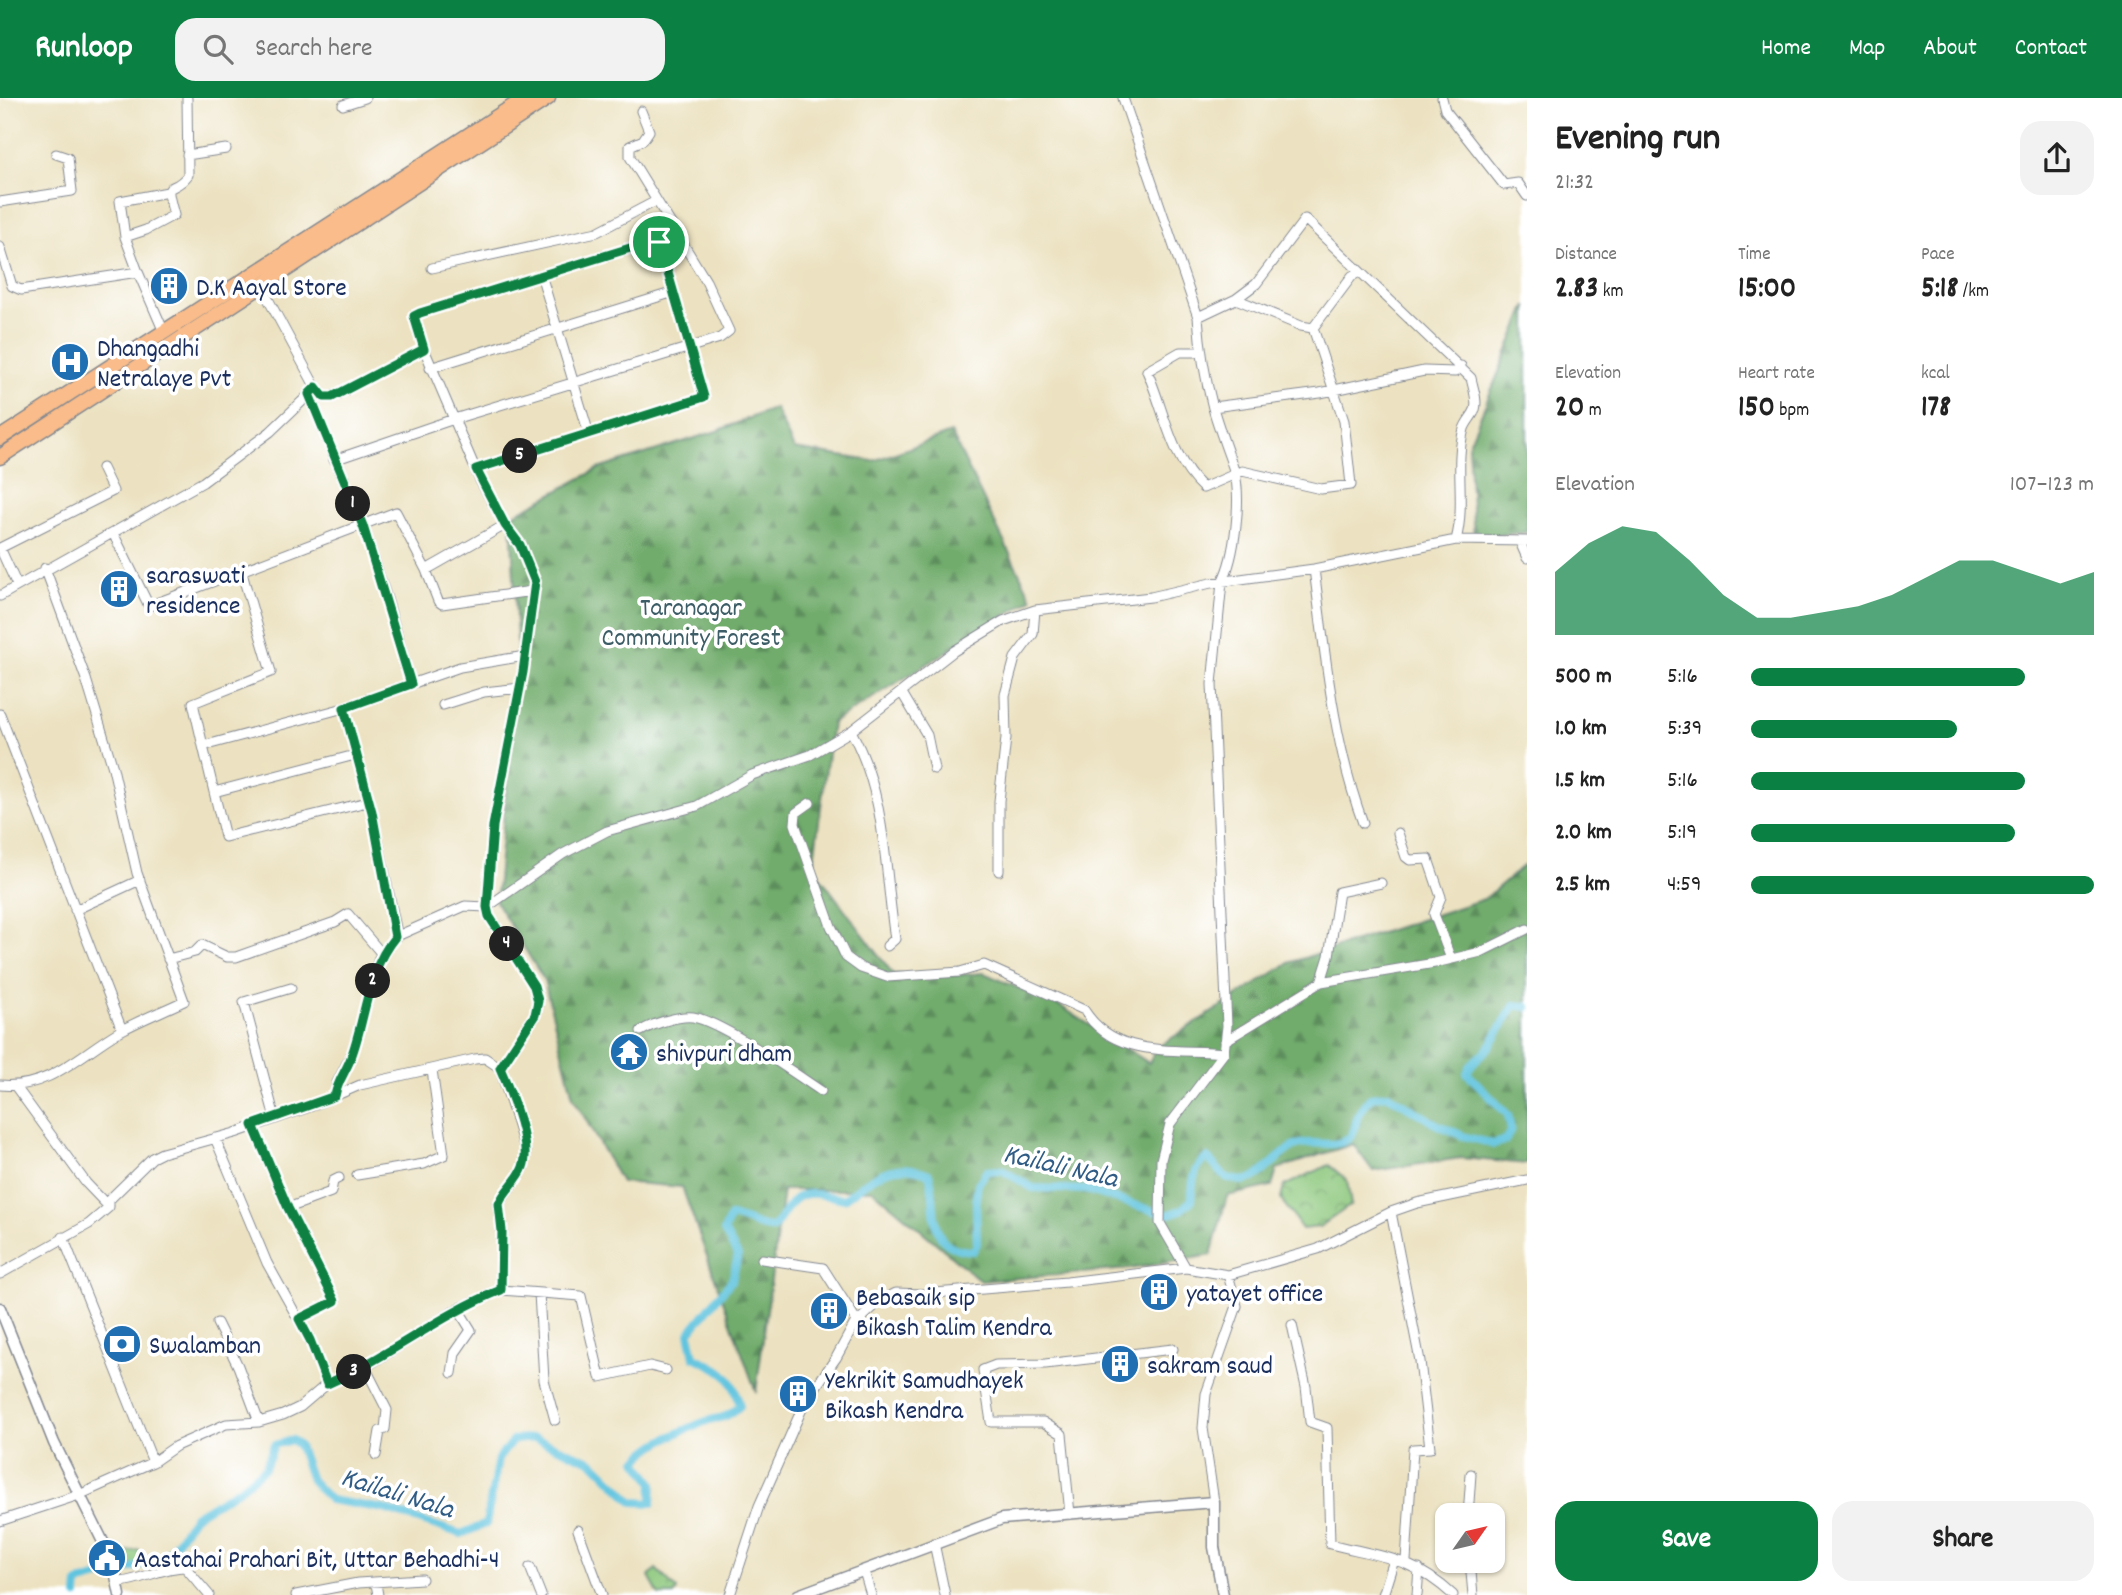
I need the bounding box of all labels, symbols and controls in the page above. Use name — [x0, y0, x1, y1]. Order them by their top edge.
search box — [175, 18, 665, 81]
text: Runloop — [35, 26, 133, 73]
icon: search — [199, 30, 237, 68]
text: Search here — [255, 31, 372, 68]
text: Home — [1761, 32, 1811, 66]
text: Map — [1849, 32, 1885, 66]
text: About — [1923, 32, 1977, 66]
text: Contact — [2015, 32, 2087, 66]
text: Evening run — [1555, 113, 1720, 168]
button: share — [2020, 121, 2094, 195]
text: 21:32 — [1555, 167, 1594, 200]
pin — [629, 212, 689, 272]
icon: arrive — [640, 223, 678, 261]
text: Distance — [1555, 242, 1617, 269]
text: Time — [1738, 242, 1771, 269]
text: Pace — [1921, 242, 1955, 269]
building icon: D.K Aayal Store — [148, 265, 190, 307]
text: 2.83 — [1555, 269, 1598, 312]
text: 15:00 — [1738, 269, 1796, 312]
text: 5:18 — [1921, 269, 1958, 312]
place label: D.K Aayal Store — [196, 271, 347, 308]
text: km — [1598, 279, 1624, 306]
text: /km — [1958, 279, 1989, 306]
place label: Dhangadhi Netralaye Pvt — [97, 332, 232, 399]
hospital icon: Dhangadhi Netralaye Pvt — [49, 341, 91, 383]
text: Elevation — [1555, 361, 1621, 388]
text: Heart rate — [1738, 361, 1815, 388]
text: kcal — [1921, 361, 1950, 388]
text: 20 — [1555, 388, 1584, 431]
text: 150 — [1738, 388, 1775, 431]
text: 178 — [1921, 388, 1951, 431]
text: m — [1584, 398, 1602, 425]
text: bpm — [1775, 398, 1809, 425]
pin: 5 — [503, 438, 538, 474]
text: 5 — [515, 442, 524, 469]
text: Elevation — [1555, 469, 1635, 502]
text: 107–123 m — [2010, 469, 2094, 502]
pin: 1 — [336, 486, 370, 522]
text: 1 — [350, 490, 355, 517]
place label: saraswati residence — [146, 559, 245, 626]
building icon: saraswati residence — [98, 568, 140, 610]
park label: Taranagar Community Forest — [602, 591, 781, 658]
text: 500 m — [1555, 661, 1612, 694]
text: 5:16 — [1667, 661, 1698, 694]
text: 1.0 km — [1555, 713, 1607, 746]
text: 5:39 — [1667, 713, 1702, 746]
text: 1.5 km — [1555, 765, 1605, 798]
text: 5:16 — [1667, 765, 1698, 798]
text: 2.0 km — [1555, 817, 1612, 850]
text: 5:19 — [1667, 817, 1697, 850]
text: 2.5 km — [1555, 869, 1610, 902]
text: 4:59 — [1667, 869, 1702, 902]
pin: 4 — [490, 926, 524, 962]
text: 4 — [503, 930, 510, 957]
pin: 2 — [356, 964, 390, 998]
text: 2 — [368, 967, 377, 994]
temple icon: shivpuri dham — [608, 1031, 650, 1073]
place label: shivpuri dham — [656, 1037, 792, 1074]
water label: Kailali Nala — [999, 1136, 1123, 1202]
building icon: yatayet office — [1138, 1271, 1180, 1313]
place label: yatayet office — [1186, 1277, 1323, 1314]
place label: Bebasaik sip Bikash Talim Kendra — [856, 1281, 1052, 1348]
building icon: Bebasaik sip Bikash Talim Kendra — [808, 1290, 850, 1332]
bank icon: Swalamban — [101, 1323, 143, 1365]
place label: Swalamban — [149, 1329, 261, 1366]
building icon: sakram saud — [1099, 1343, 1141, 1385]
place label: sakram saud — [1147, 1349, 1273, 1386]
pin: 3 — [336, 1354, 372, 1390]
text: 3 — [349, 1358, 358, 1385]
place label: Yekrikit Samudhayek Bikash Kendra — [825, 1364, 1024, 1431]
building icon: Yekrikit Samudhayek Bikash Kendra — [777, 1373, 819, 1415]
water label: Kailali Nala — [335, 1460, 460, 1532]
button: Save — [1555, 1501, 1818, 1581]
button: Share — [1832, 1501, 2094, 1581]
north arrow — [1435, 1503, 1505, 1573]
map controls — [1435, 1503, 1505, 1573]
public building icon: Aastahai Prahari Bit, Uttar Behadhi-4 — [86, 1537, 128, 1579]
place label: Aastahai Prahari Bit, Uttar Behadhi-4 — [134, 1543, 500, 1580]

